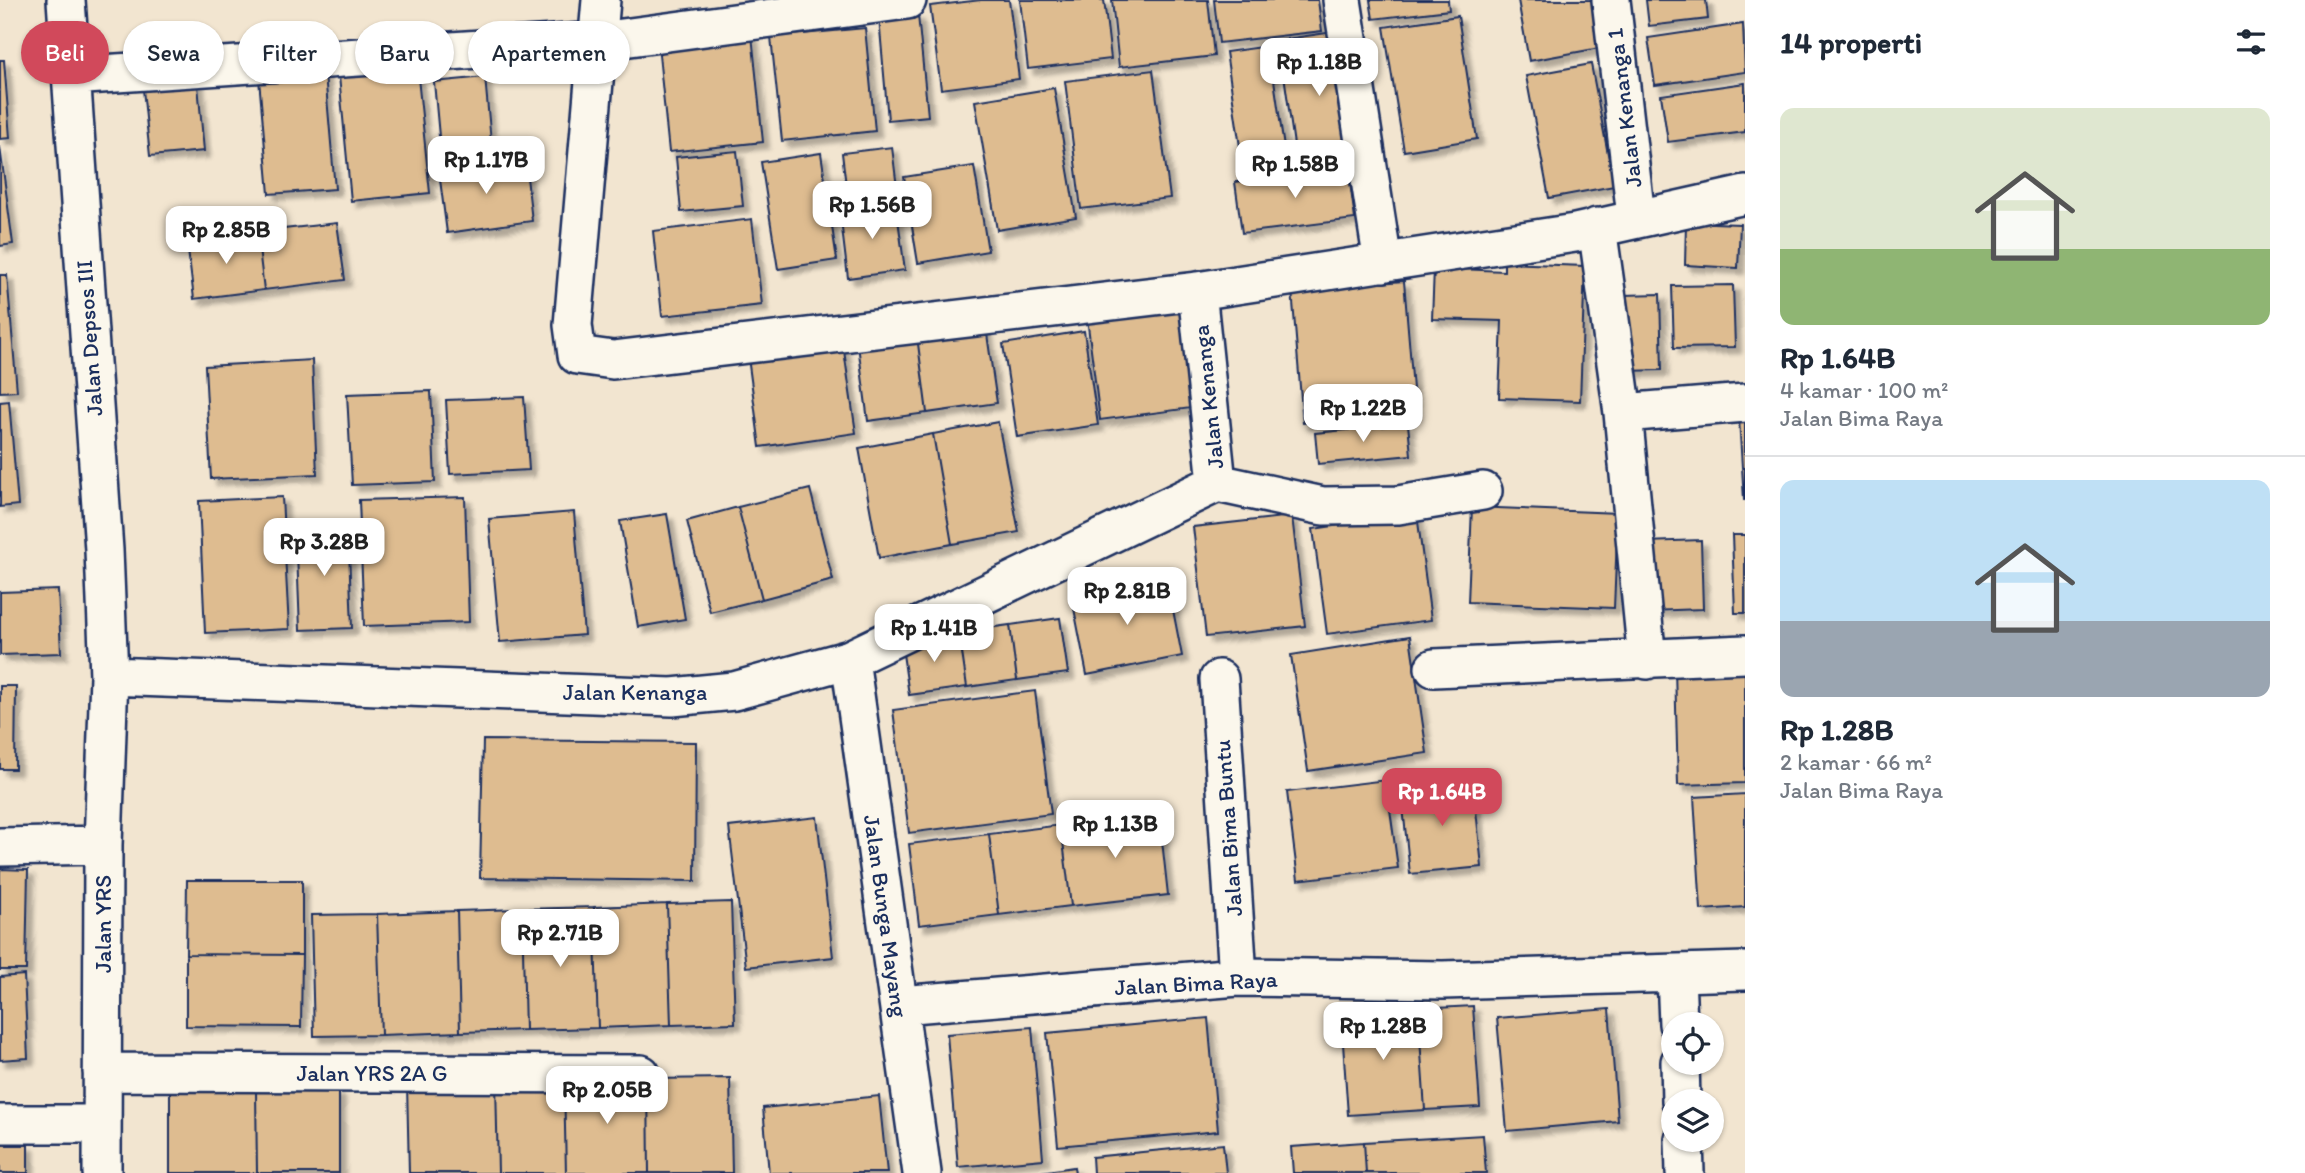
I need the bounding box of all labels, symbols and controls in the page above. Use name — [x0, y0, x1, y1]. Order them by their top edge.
chip: Beli — [21, 21, 109, 84]
chip: Sewa — [123, 21, 224, 84]
chip: Filter — [238, 21, 341, 84]
chip: Baru — [355, 21, 454, 84]
chip: Apartemen — [468, 21, 630, 84]
icon: filters — [2232, 23, 2270, 61]
text: 14 properti — [1780, 24, 1922, 61]
street label: Jalan Kenanga 1 — [1600, 26, 1648, 189]
pin: Rp 1.18B — [1247, 38, 1391, 98]
text: Rp 1.18B — [1276, 47, 1362, 75]
pin: Rp 1.17B — [414, 136, 558, 196]
pin: Rp 1.58B — [1223, 140, 1367, 200]
text: Rp 1.17B — [444, 145, 528, 173]
text: Rp 1.58B — [1251, 149, 1339, 177]
icon: home — [1962, 153, 2088, 279]
pin: Rp 1.56B — [800, 182, 944, 241]
text: Rp 1.56B — [829, 190, 915, 218]
pin: Rp 2.85B — [154, 206, 298, 266]
text: Rp 2.85B — [182, 215, 270, 243]
street label: Jalan Depsos III — [70, 259, 108, 417]
street label: Jalan Kenanga — [1187, 324, 1229, 470]
text: Rp 1.64B — [1780, 339, 1895, 376]
text: 4 kamar · 100 m² — [1780, 376, 1948, 404]
pin: Rp 1.22B — [1291, 384, 1435, 444]
text: Rp 1.22B — [1320, 393, 1406, 421]
text: Jalan Bima Raya — [1780, 404, 1943, 432]
pin: Rp 3.28B — [252, 518, 396, 578]
icon: home — [1962, 525, 2088, 651]
text: Rp 3.28B — [280, 527, 369, 555]
pin: Rp 2.81B — [1055, 568, 1199, 627]
text: Rp 2.81B — [1083, 576, 1171, 604]
pin: Rp 1.41B — [862, 604, 1006, 664]
text: Rp 1.41B — [891, 613, 977, 641]
street label: Jalan Kenanga — [563, 678, 707, 706]
text: Rp 1.28B — [1780, 711, 1894, 748]
street label: Jalan Bima Buntu — [1208, 739, 1248, 917]
text: 2 kamar · 66 m² — [1780, 748, 1932, 776]
pin: Rp 1.64B — [1370, 768, 1514, 828]
text: Jalan Bima Raya — [1780, 776, 1943, 804]
text: Rp 1.64B — [1398, 777, 1486, 805]
pin: Rp 1.13B — [1043, 800, 1187, 860]
text: Rp 1.13B — [1072, 809, 1158, 837]
street label: Jalan Bunga Mayang — [858, 813, 914, 1019]
street label: Jalan YRS — [89, 875, 117, 973]
pin: Rp 2.71B — [488, 909, 632, 969]
text: Rp 2.71B — [517, 918, 603, 946]
street label: Jalan Bima Raya — [1114, 965, 1278, 1001]
pin: Rp 1.28B — [1311, 1002, 1455, 1062]
text: Rp 1.28B — [1339, 1011, 1427, 1039]
map controls — [1661, 1012, 1724, 1152]
button: locate — [1661, 1012, 1724, 1075]
street label: Jalan YRS 2A G — [296, 1059, 448, 1087]
pin: Rp 2.05B — [535, 1066, 679, 1126]
text: Rp 2.05B — [562, 1075, 652, 1103]
button: layers — [1661, 1089, 1724, 1152]

